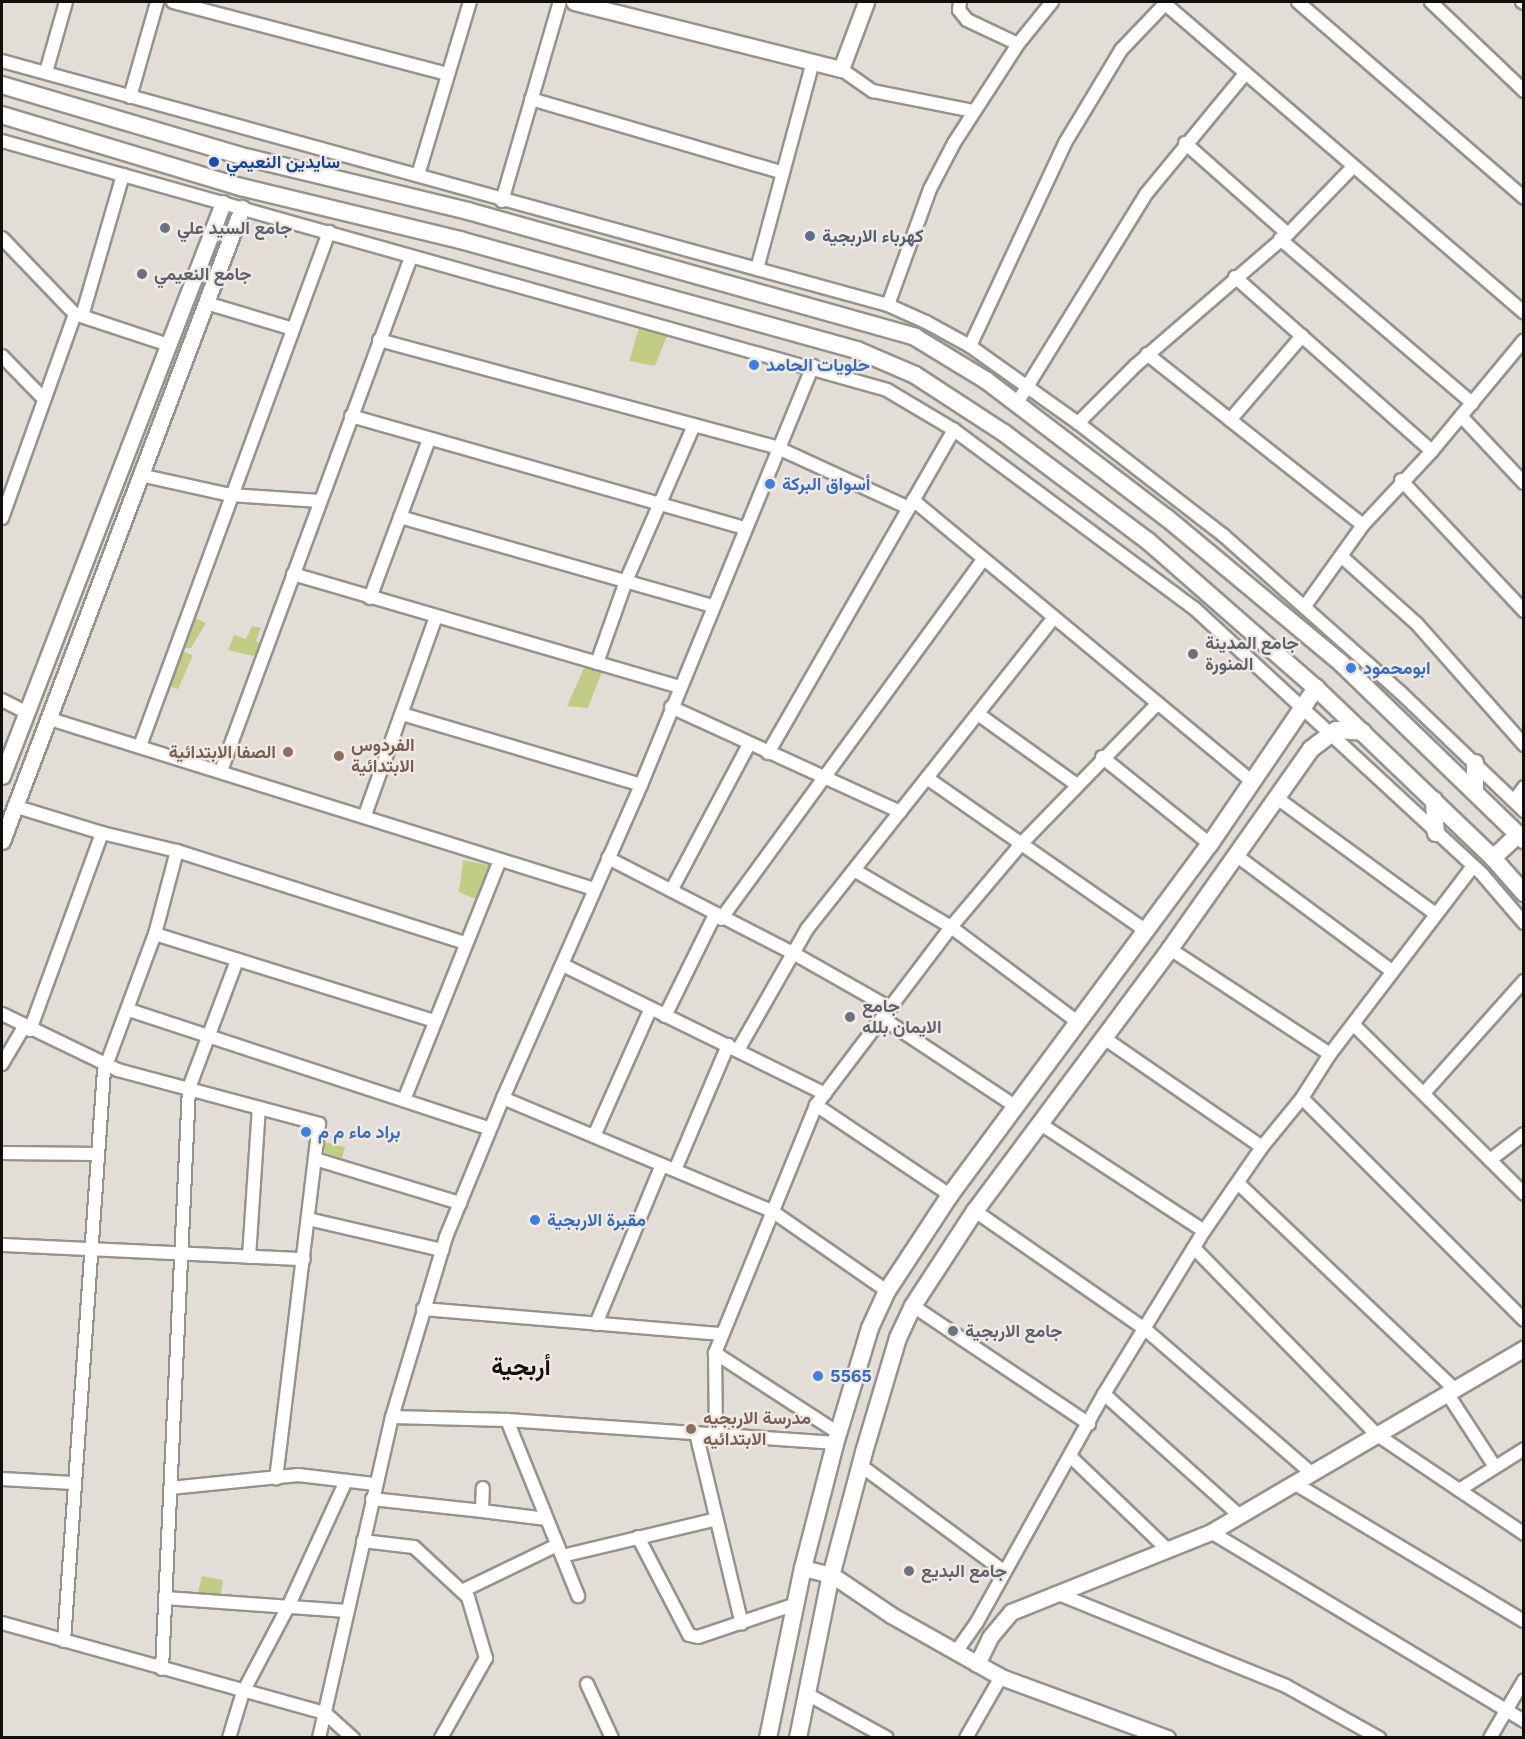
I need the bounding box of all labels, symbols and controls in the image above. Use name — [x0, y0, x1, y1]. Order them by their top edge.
place label: سايدين النعيمي — [226, 151, 340, 173]
marker: سايدين النعيمي — [207, 155, 221, 169]
place label: جامع السيد علي — [177, 217, 292, 239]
marker: جامع السيد علي — [158, 221, 172, 235]
place label: كهرباء الاربجية — [822, 225, 924, 247]
marker: كهرباء الاربجية — [803, 229, 817, 243]
place label: جامع النعيمي — [154, 263, 252, 285]
marker: جامع النعيمي — [135, 267, 149, 281]
place label: حلويات الحامد — [766, 354, 870, 376]
marker: حلويات الحامد — [747, 358, 761, 372]
place label: أسواق البركة — [782, 473, 870, 495]
marker: أسواق البركة — [763, 477, 777, 491]
place label: جامع المدينة المنورة — [1205, 633, 1299, 676]
marker: جامع المدينة المنورة — [1186, 647, 1200, 661]
place label: ابومحمود — [1363, 657, 1431, 679]
marker: ابومحمود — [1344, 661, 1358, 675]
place label: الفردوس الابتدائية — [351, 735, 415, 777]
place label: الصفا الابتدائية — [169, 741, 276, 763]
marker: الصفا الابتدائية — [281, 745, 295, 759]
marker: الفردوس الابتدائية — [332, 749, 346, 763]
place label: جامع الايمان بلله — [862, 996, 942, 1038]
marker: جامع الايمان بلله — [843, 1010, 857, 1024]
place label: براد ماء م م — [318, 1121, 400, 1143]
marker: براد ماء م م — [299, 1125, 313, 1139]
place label: مقبرة الاربجية — [547, 1209, 646, 1231]
marker: مقبرة الاربجية — [528, 1213, 542, 1227]
place label: جامع الاربجية — [965, 1320, 1062, 1342]
marker: جامع الاربجية — [946, 1324, 960, 1338]
district label: أربجية — [491, 1353, 551, 1381]
place label: 5565 — [830, 1365, 872, 1387]
marker: 5565 — [811, 1369, 825, 1383]
place label: مدرسة الاربجيه الابتدائيه — [703, 1408, 811, 1450]
marker: مدرسة الاربجيه الابتدائيه — [684, 1422, 698, 1436]
place label: جامع البديع — [921, 1560, 1007, 1582]
marker: جامع البديع — [902, 1564, 916, 1578]

